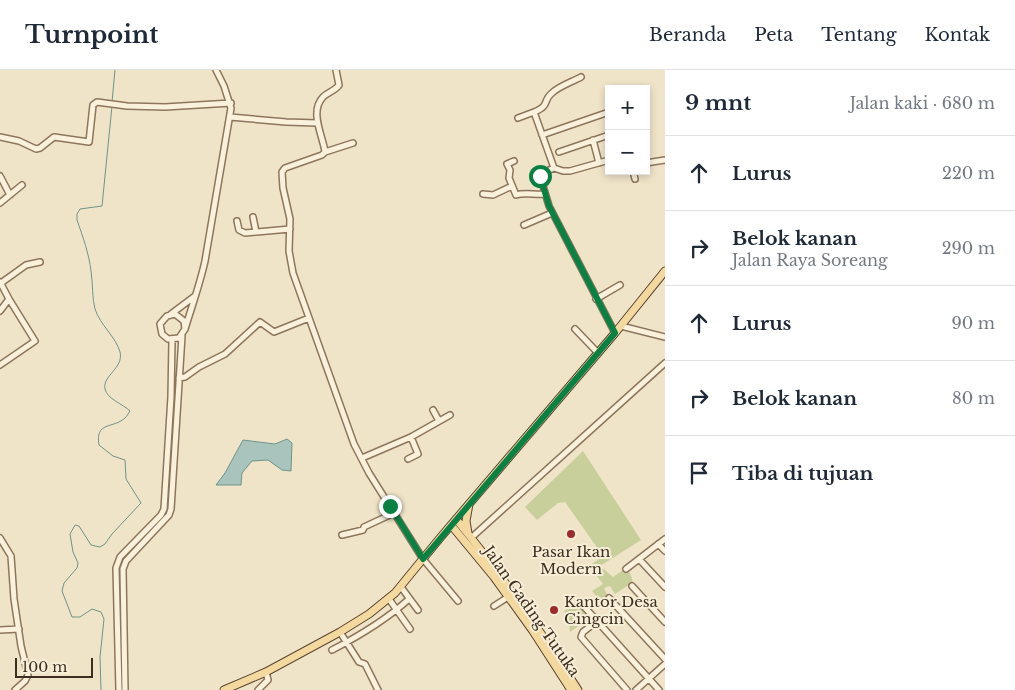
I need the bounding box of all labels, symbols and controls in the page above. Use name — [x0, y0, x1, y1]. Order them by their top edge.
text: Turnpoint — [25, 20, 158, 49]
text: Beranda — [649, 24, 726, 46]
text: Peta — [754, 24, 793, 46]
text: Tentang — [821, 24, 896, 46]
text: Kontak — [924, 24, 990, 46]
map controls — [605, 85, 650, 175]
button: + — [605, 85, 650, 130]
text: 9 mnt — [685, 90, 751, 116]
text: Jalan kaki · 680 m — [850, 93, 995, 113]
button: − — [605, 130, 650, 175]
icon: ahead — [685, 159, 713, 187]
text: Lurus — [732, 162, 791, 185]
text: 220 m — [942, 163, 995, 183]
route start — [529, 165, 552, 188]
text: Belok kanan — [732, 227, 857, 250]
icon: right — [685, 234, 713, 262]
text: 290 m — [942, 238, 995, 258]
text: Jalan Raya Soreang — [732, 250, 888, 270]
icon: ahead — [685, 309, 713, 337]
text: Lurus — [732, 312, 791, 335]
text: 90 m — [952, 313, 995, 333]
icon: right — [685, 384, 713, 412]
text: Belok kanan — [732, 387, 857, 410]
text: 80 m — [952, 388, 995, 408]
icon: arrive — [685, 459, 713, 487]
text: Tiba di tujuan — [732, 462, 873, 485]
route end — [379, 495, 402, 518]
marker: Pasar Ikan Modern — [565, 528, 577, 540]
street label: Jalan Gading Tutuka — [478, 540, 585, 681]
place label: Pasar Ikan Modern — [532, 542, 610, 578]
place label: Kantor Desa Cingcin — [564, 592, 659, 628]
marker: Kantor Desa Cingcin — [548, 604, 560, 616]
scale bar — [15, 655, 92, 678]
text: 100 m — [22, 658, 67, 676]

